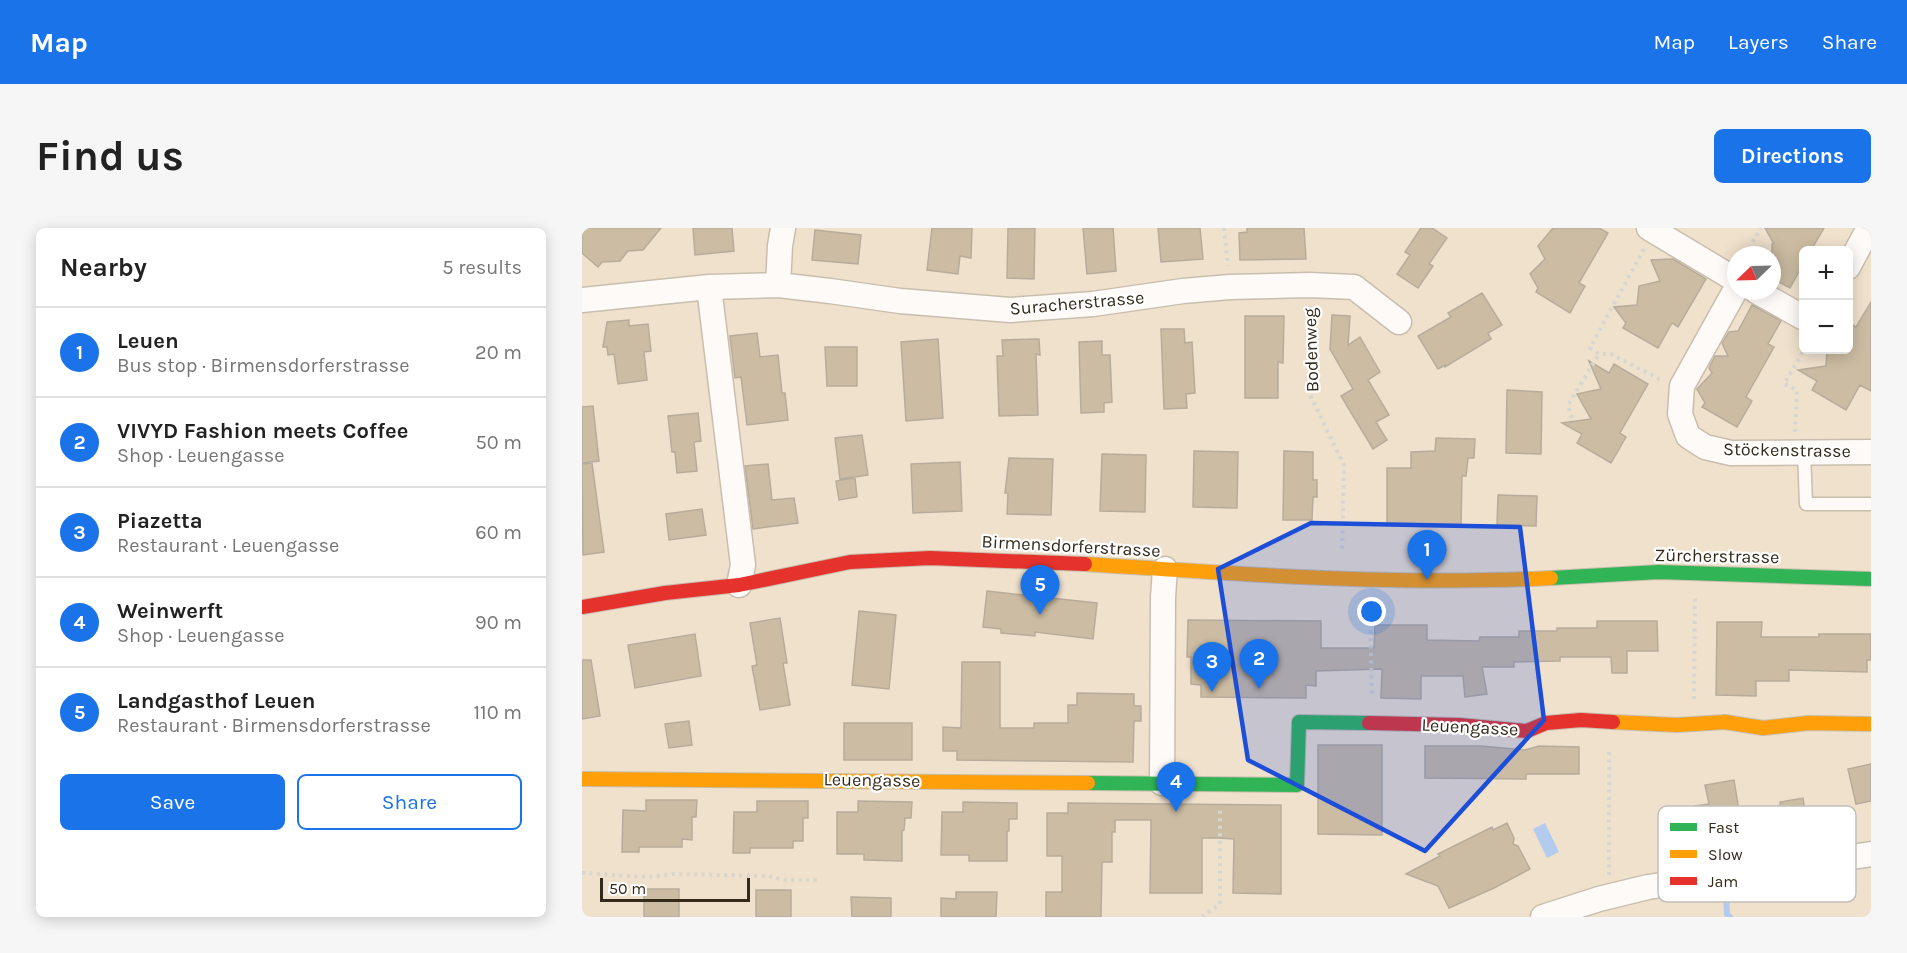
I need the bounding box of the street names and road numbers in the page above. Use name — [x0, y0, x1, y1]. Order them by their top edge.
street label: Suracherstrasse — [1009, 286, 1145, 320]
street label: Bodenweg — [1299, 308, 1323, 392]
street label: Stöckenstrasse — [1723, 438, 1851, 462]
street label: Birmensdorferstrasse — [981, 530, 1161, 562]
street label: Zürcherstrasse — [1654, 544, 1780, 568]
street label: Leuengasse — [1421, 713, 1519, 741]
street label: Leuengasse — [823, 768, 921, 792]

